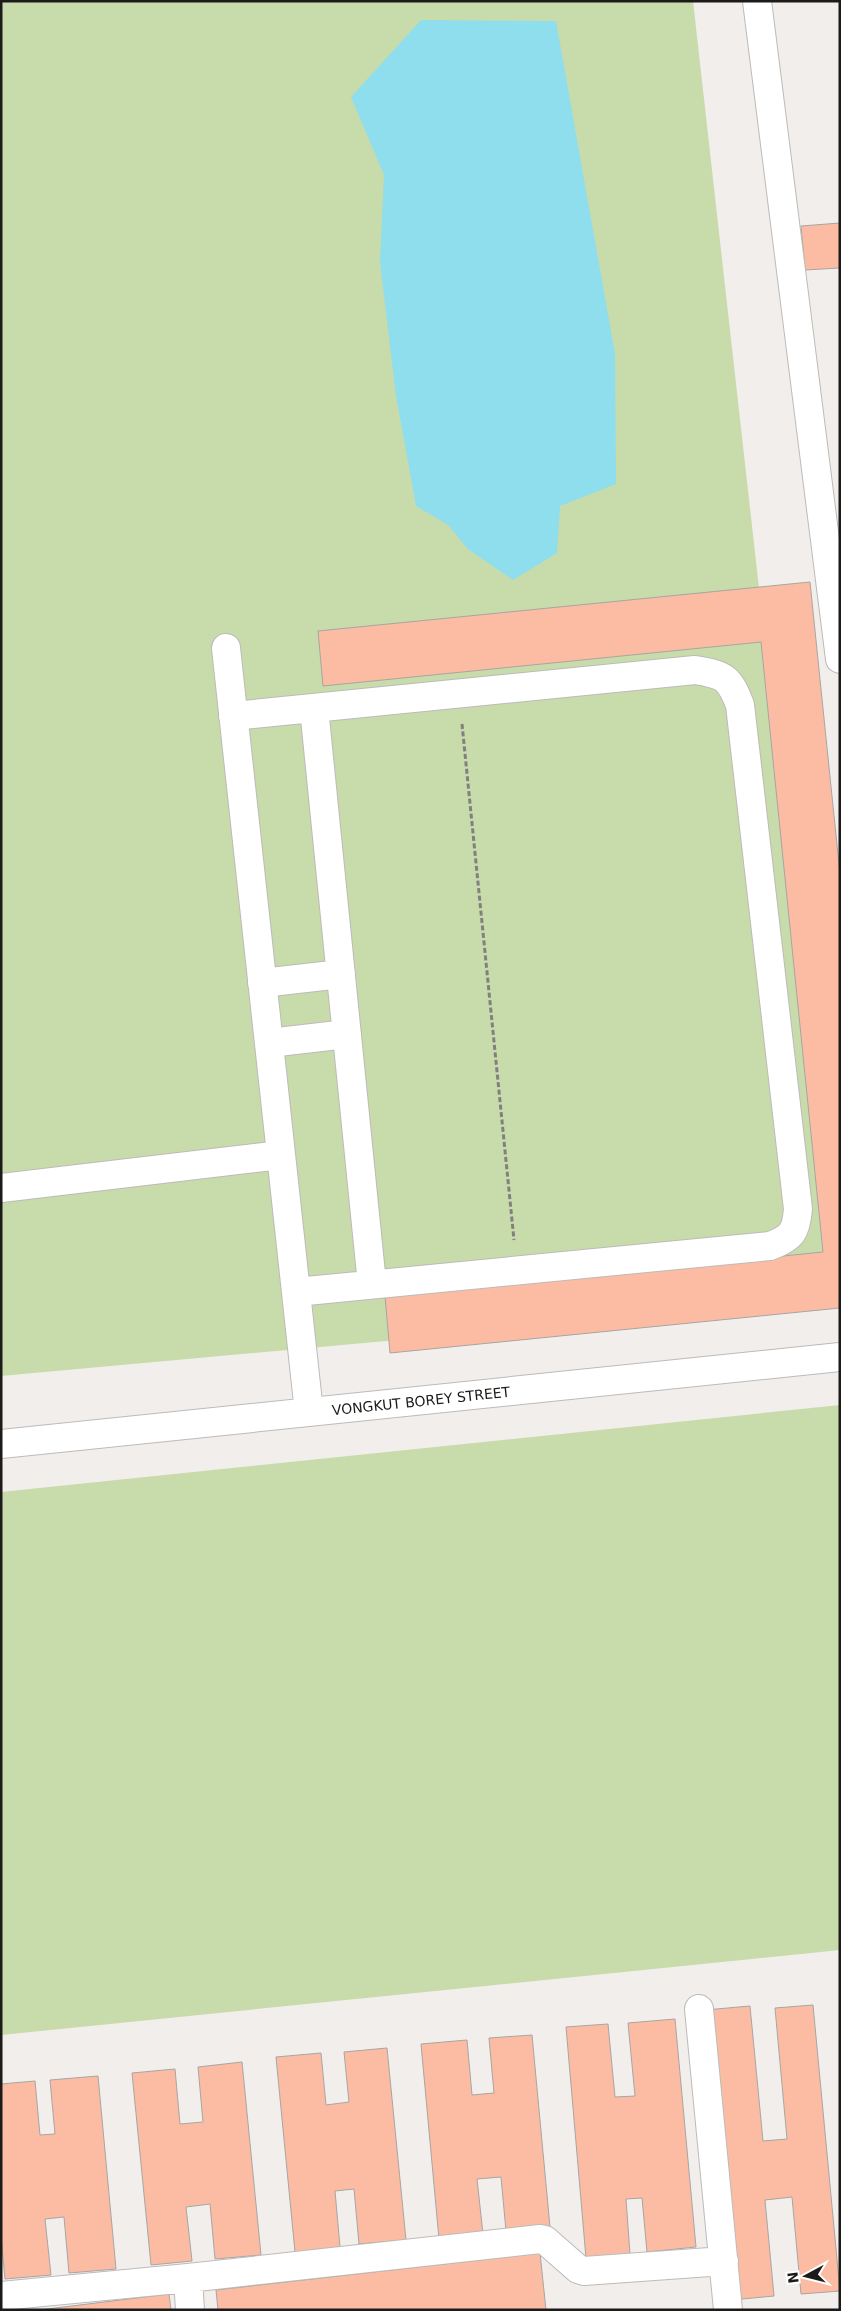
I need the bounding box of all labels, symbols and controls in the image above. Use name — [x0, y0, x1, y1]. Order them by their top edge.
street label: VONGKUT BOREY STREET — [331, 1384, 511, 1418]
north arrow — [781, 2251, 831, 2301]
text: N — [784, 2271, 802, 2284]

